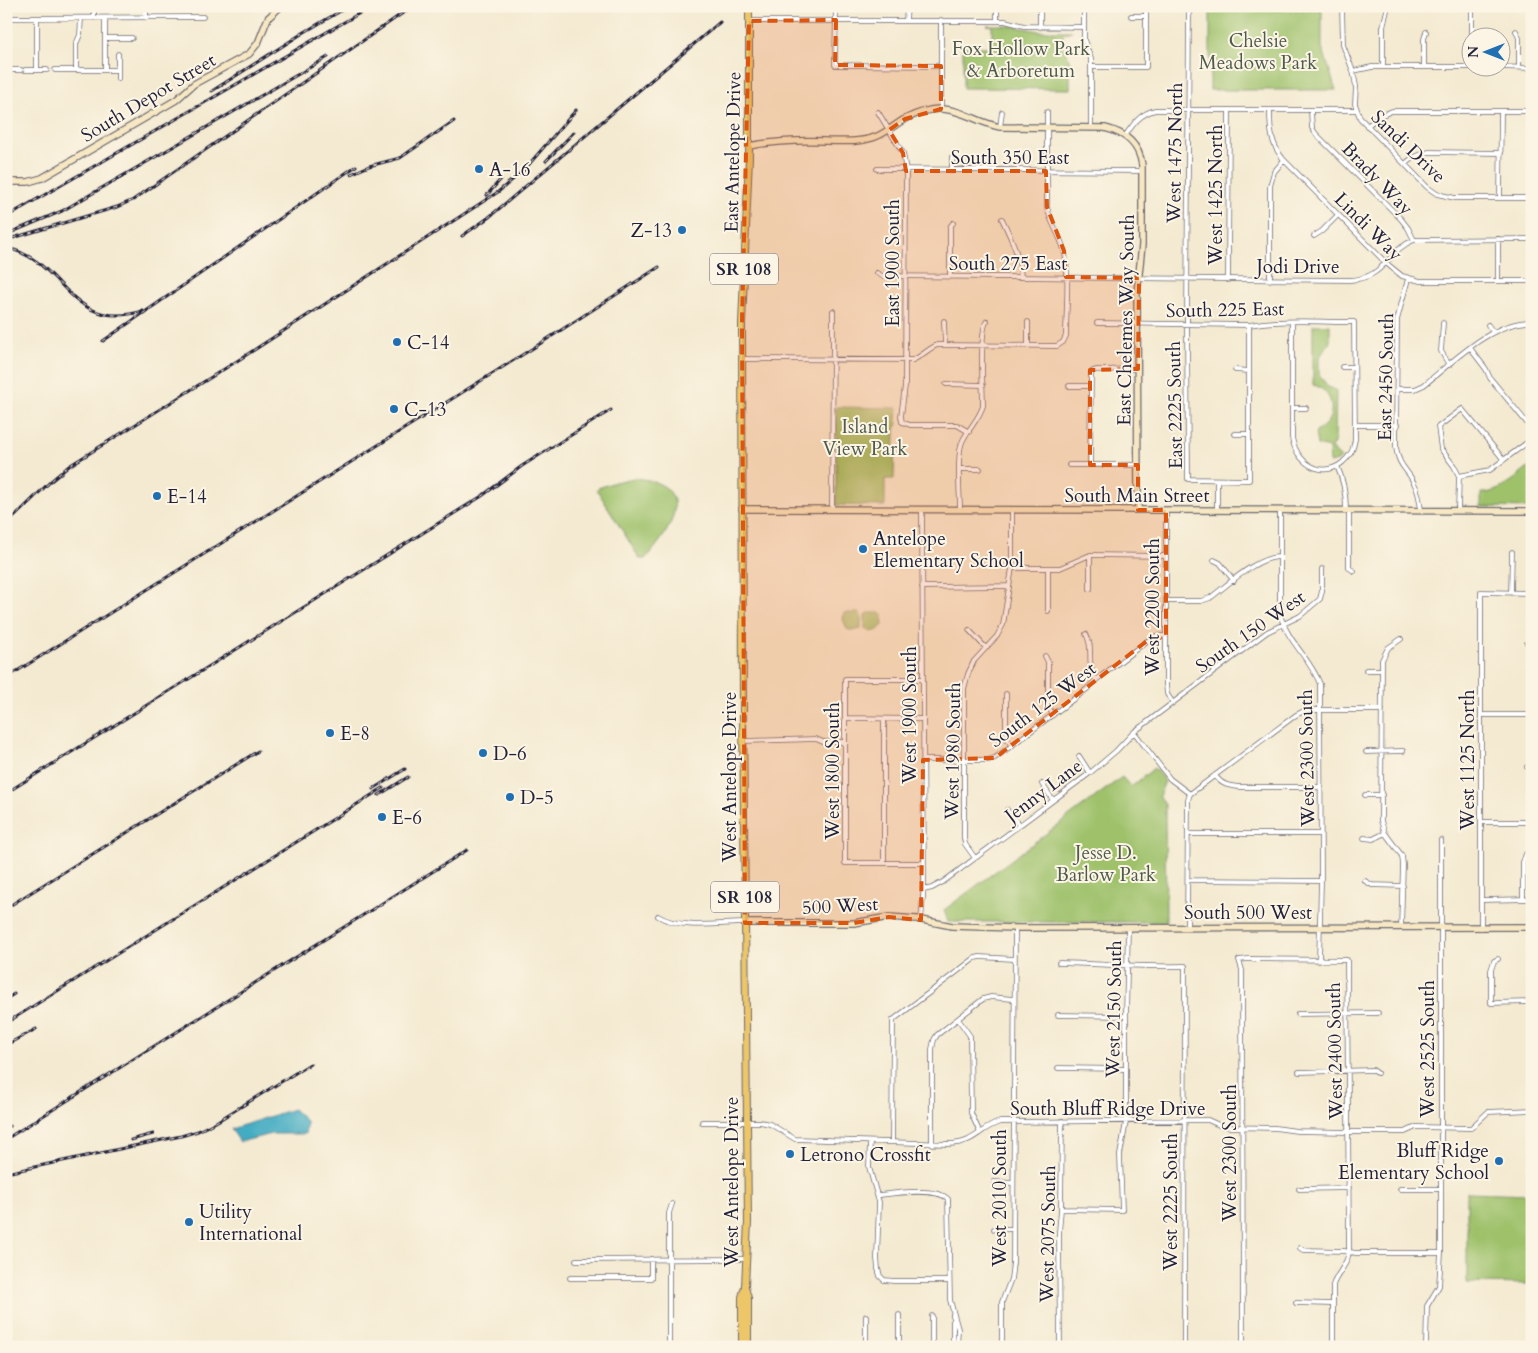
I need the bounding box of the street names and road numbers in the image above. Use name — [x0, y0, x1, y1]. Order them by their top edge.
street label: South Depot Street — [76, 47, 221, 148]
street label: East Antelope Drive — [719, 71, 747, 233]
street label: West 1475 North — [1161, 82, 1189, 225]
street label: Sandi Drive — [1365, 104, 1452, 189]
street label: West 1425 North — [1203, 124, 1229, 266]
street label: Brady Way — [1336, 136, 1419, 221]
street label: South 350 East — [951, 145, 1069, 171]
street label: Lindi Way — [1328, 187, 1408, 267]
street label: East 1900 South — [880, 198, 906, 327]
street label: East Chelemes Way South — [1111, 213, 1141, 426]
street label: South 275 East — [949, 251, 1067, 277]
road number: SR 108 — [710, 253, 778, 284]
street label: Jodi Drive — [1253, 254, 1340, 280]
street label: South 225 East — [1166, 296, 1284, 324]
street label: East 2450 South — [1372, 312, 1400, 441]
street label: East 2225 South — [1161, 340, 1189, 469]
street label: South Main Street — [1065, 483, 1209, 509]
street label: West 2200 South — [1140, 538, 1166, 677]
street label: South 150 West — [1191, 584, 1310, 679]
street label: West 1900 South — [897, 646, 923, 785]
street label: South 125 West — [984, 656, 1102, 754]
street label: West 1980 South — [939, 681, 967, 821]
street label: West 2300 South — [1293, 688, 1321, 828]
street label: West 1125 North — [1455, 689, 1481, 831]
street label: West Antelope Drive — [717, 692, 743, 863]
street label: West 1800 South — [820, 702, 846, 841]
street label: Jenny Lane — [997, 753, 1088, 830]
road number: SR 108 — [711, 882, 779, 912]
street label: 500 West — [801, 891, 879, 921]
street label: South 500 West — [1184, 900, 1312, 926]
street label: West 2150 South — [1100, 939, 1128, 1079]
street label: West 2525 South — [1415, 980, 1441, 1119]
street label: West 2400 South — [1321, 981, 1349, 1121]
street label: West 2300 South — [1217, 1084, 1243, 1223]
street label: South Bluff Ridge Drive — [1010, 1096, 1206, 1122]
street label: West Antelope Drive — [719, 1097, 745, 1268]
street label: West 2010 South — [987, 1129, 1013, 1268]
street label: West 2225 South — [1158, 1133, 1184, 1272]
street label: West 2075 South — [1034, 1164, 1062, 1304]

